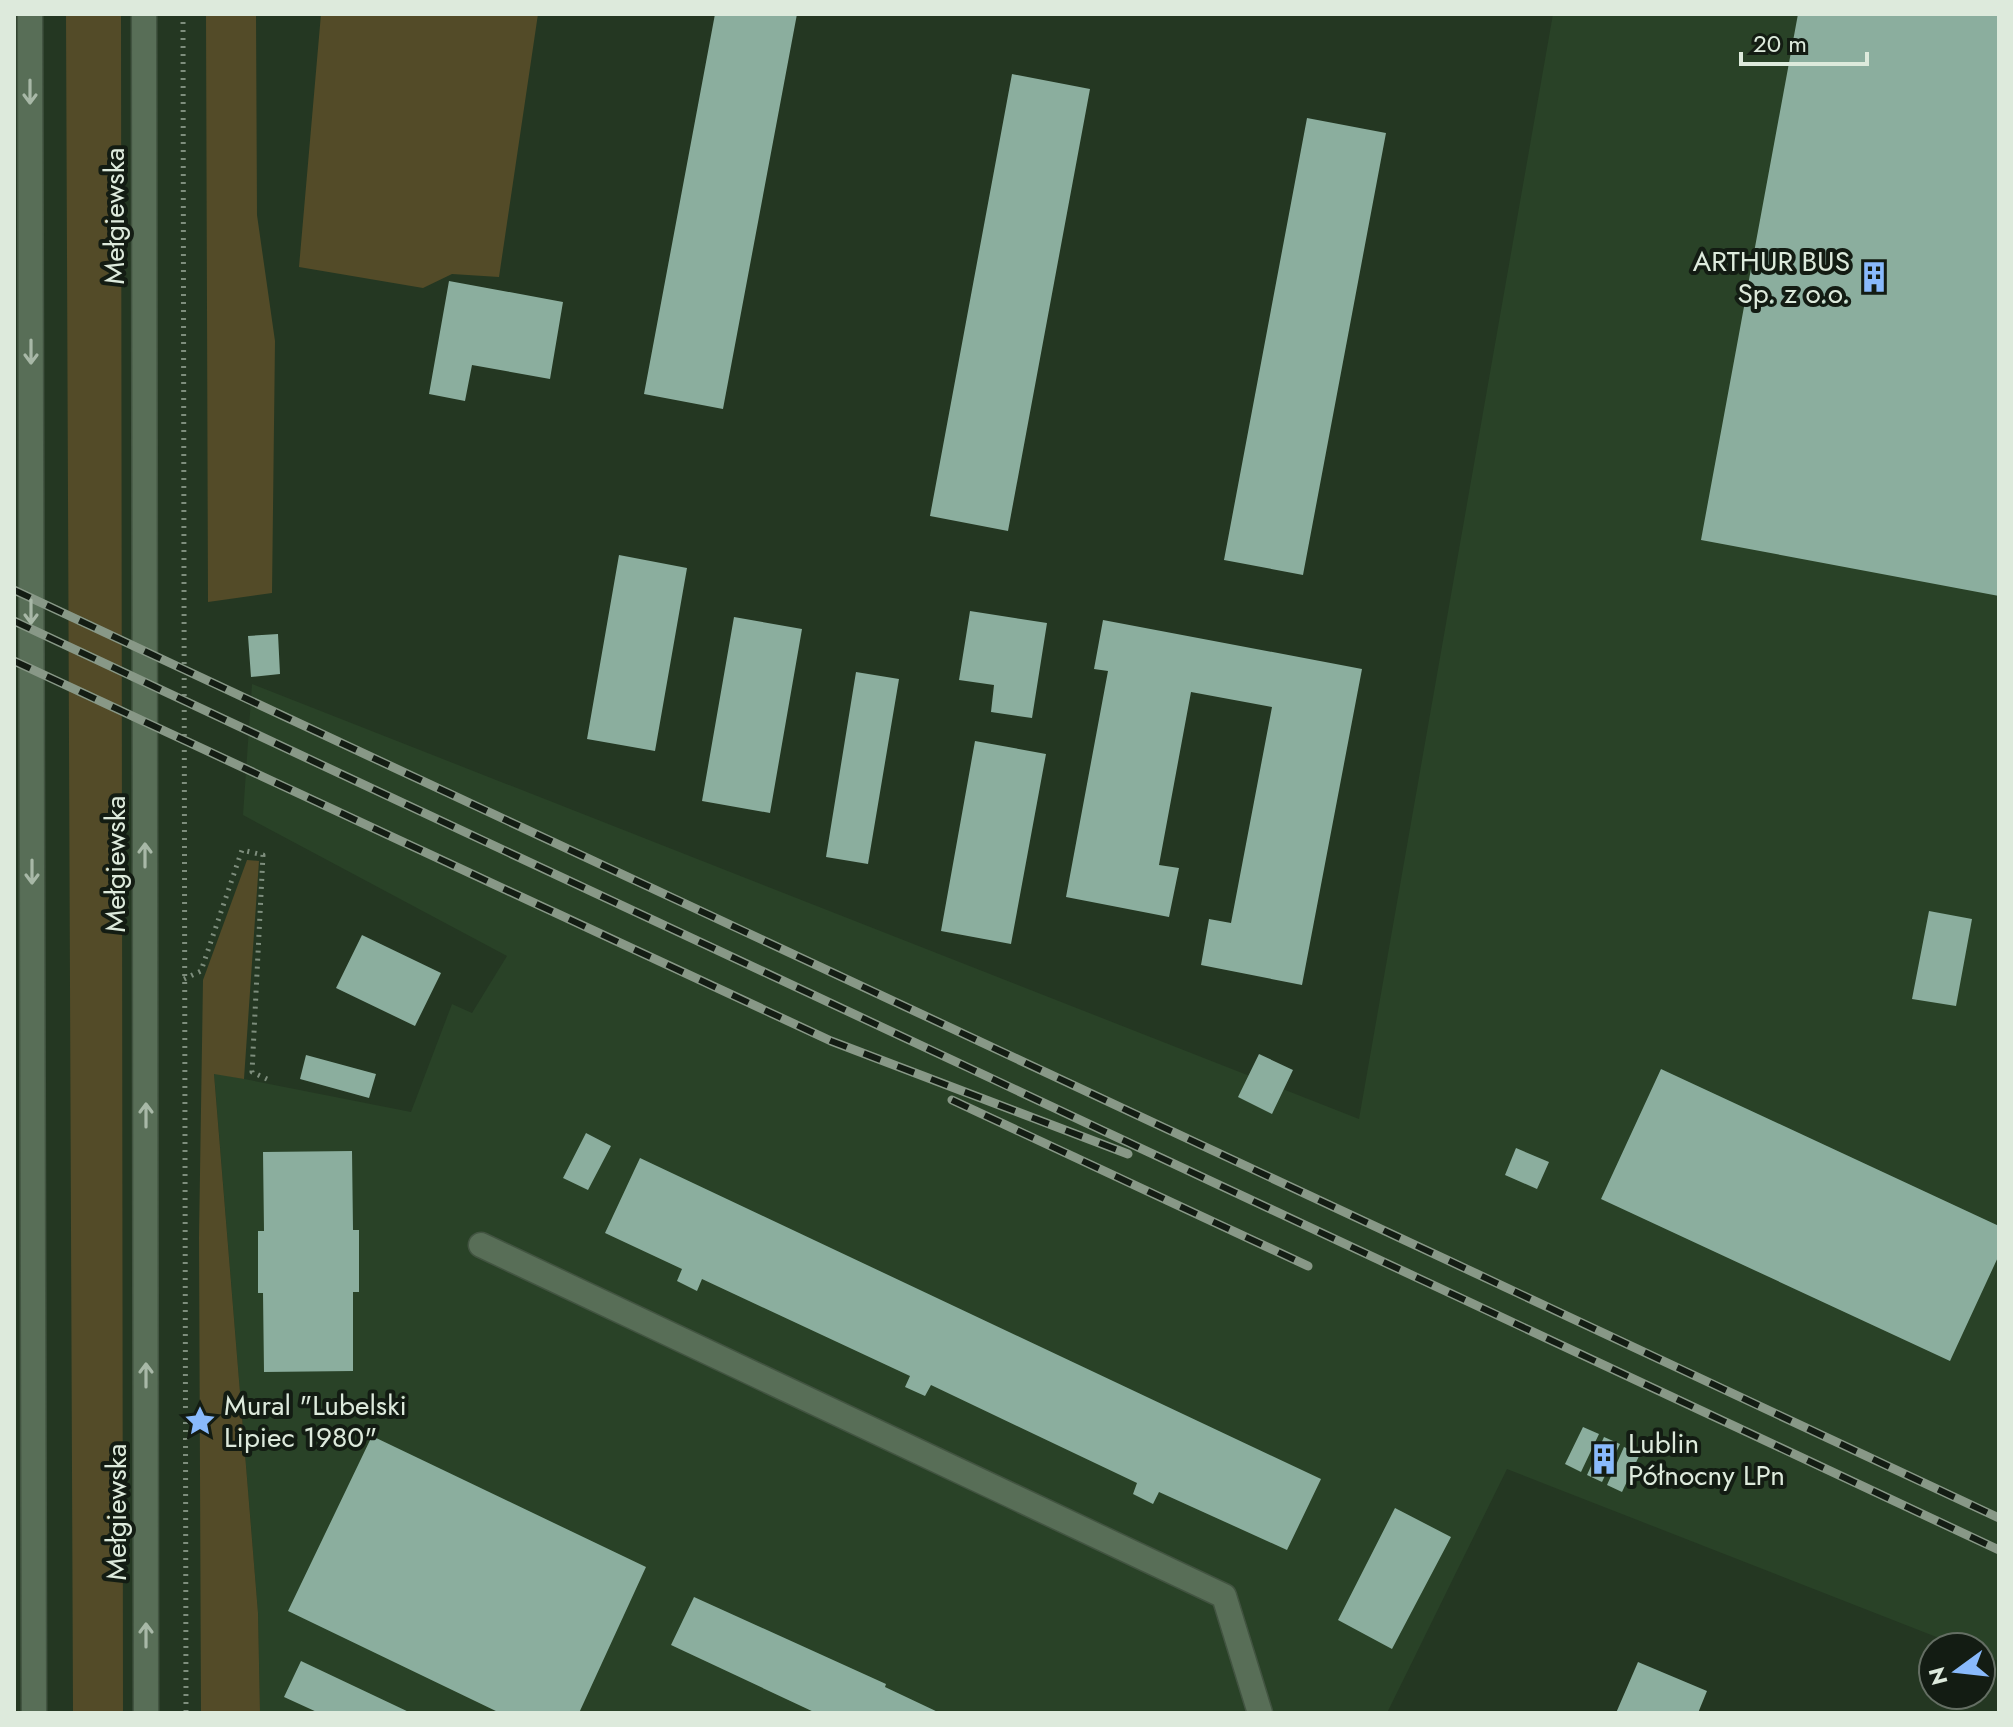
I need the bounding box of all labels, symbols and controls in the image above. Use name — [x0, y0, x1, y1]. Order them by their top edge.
scale bar — [1741, 16, 1867, 66]
text: 20 m — [1753, 26, 1807, 61]
one-way arrow — [22, 78, 38, 105]
street label: Mełgiewska — [94, 148, 135, 284]
place label: ARTHUR BUS Sp. z o.o. — [1693, 241, 1850, 314]
building icon: ARTHUR BUS Sp. z o.o. — [1857, 260, 1891, 294]
one-way arrow — [23, 338, 39, 365]
one-way arrow — [23, 598, 39, 625]
street label: Mełgiewska — [95, 796, 136, 932]
one-way arrow — [137, 842, 153, 869]
one-way arrow — [24, 858, 40, 885]
one-way arrow — [138, 1102, 154, 1129]
one-way arrow — [138, 1362, 154, 1389]
place label: Mural "Lubelski Lipiec 1980" — [224, 1385, 407, 1458]
place icon: Mural "Lubelski Lipiec 1980" — [183, 1404, 217, 1438]
place label: Lublin Północny LPn — [1628, 1423, 1785, 1496]
building icon: Lublin Północny LPn — [1587, 1442, 1621, 1476]
street label: Mełgiewska — [96, 1444, 137, 1580]
one-way arrow — [138, 1622, 154, 1649]
north arrow — [1917, 1631, 1997, 1711]
text: N — [1920, 1664, 1955, 1689]

